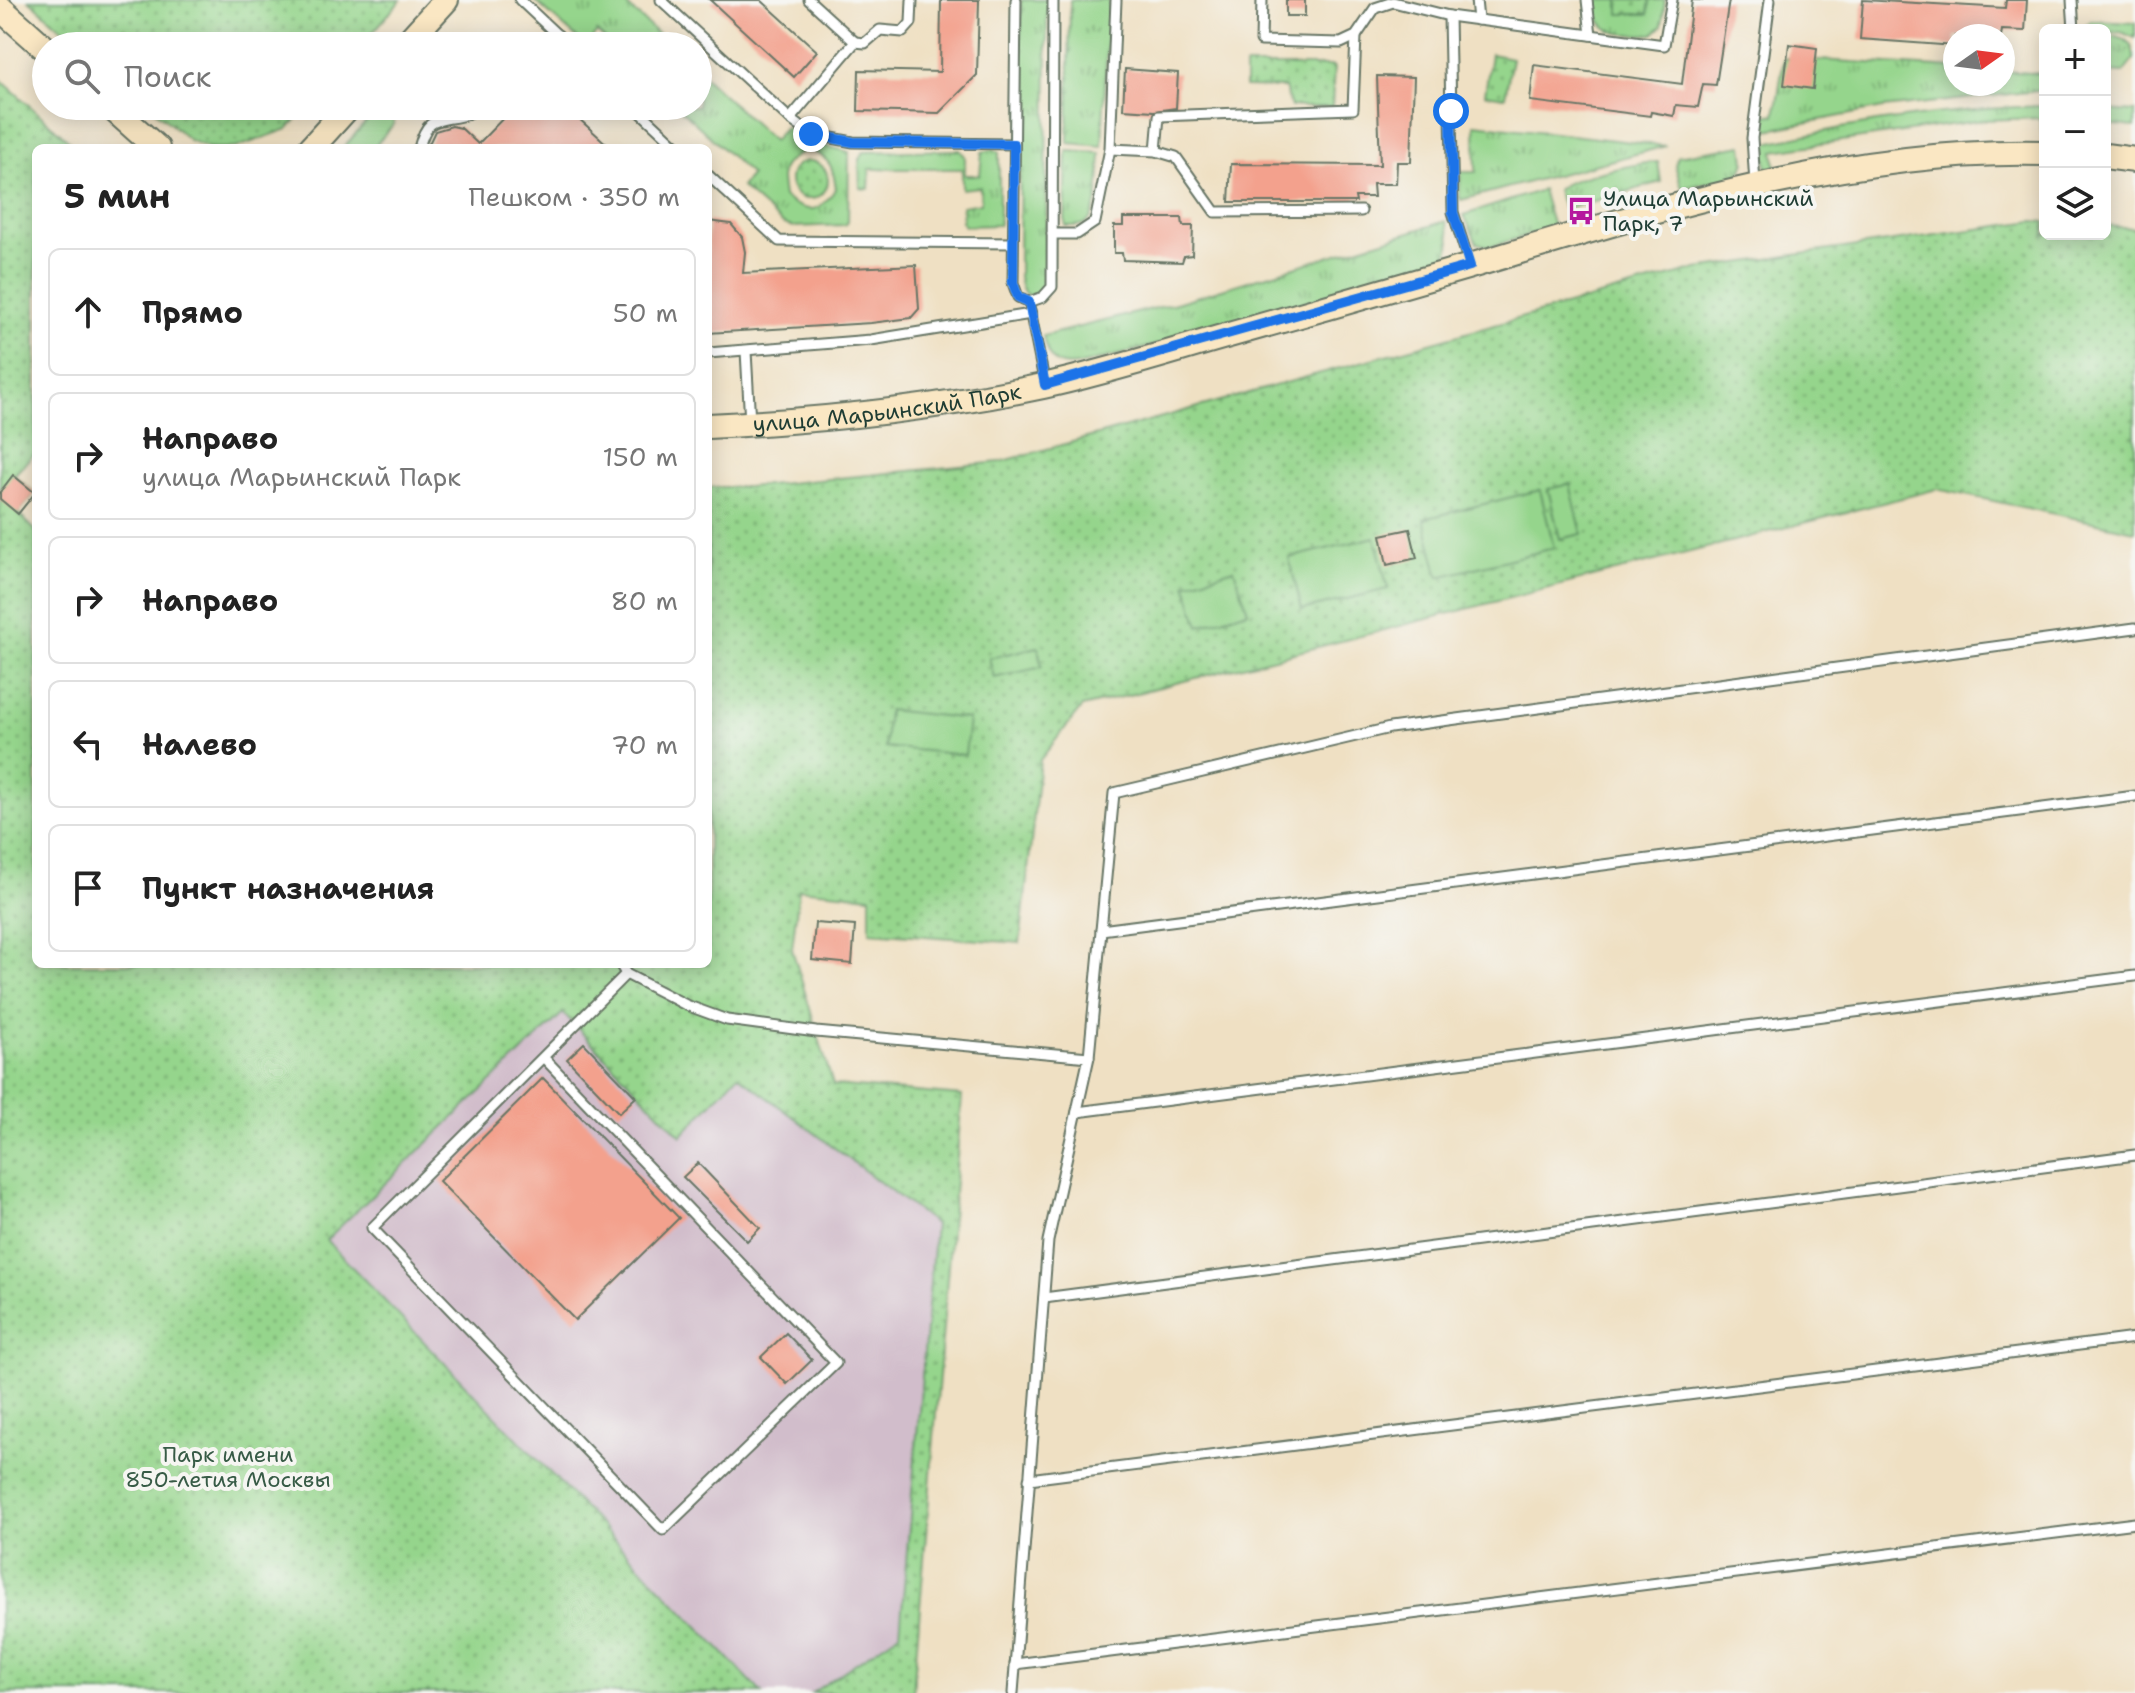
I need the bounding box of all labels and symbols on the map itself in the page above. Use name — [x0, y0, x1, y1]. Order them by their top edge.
north arrow — [1943, 24, 2015, 96]
route start — [1433, 93, 1469, 129]
route end — [793, 116, 829, 152]
place label: Улица Марьинский Парк, 7 — [1603, 184, 1814, 238]
bus stop icon: Улица Марьинский Парк, 7 — [1566, 196, 1596, 226]
street label: улица Марьинский Парк — [752, 376, 1024, 438]
park label: Парк имени 850-летия Москвы — [125, 1440, 331, 1494]

